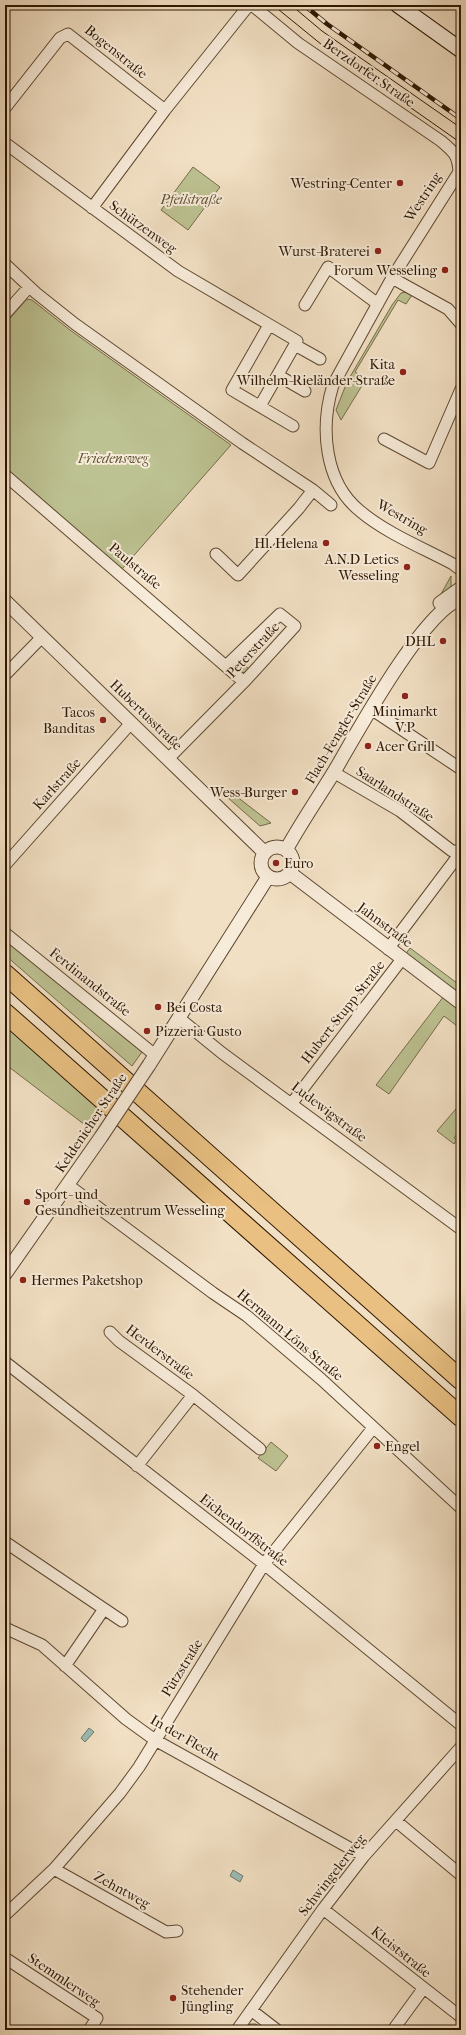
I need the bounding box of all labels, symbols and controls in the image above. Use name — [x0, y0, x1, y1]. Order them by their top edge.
street label: Bogenstraße — [81, 21, 151, 83]
street label: Berzdorfer Straße — [320, 35, 418, 111]
street label: Westring — [400, 169, 446, 226]
place label: Westring-Center — [290, 175, 392, 192]
marker: Westring-Center — [395, 178, 405, 188]
park label: Pfeilstraße — [159, 191, 222, 208]
street label: Schützenweg — [106, 197, 181, 258]
place label: Wurst-Braterei — [278, 243, 370, 260]
marker: Wurst-Braterei — [373, 246, 383, 256]
place label: Forum Wesseling — [333, 262, 438, 279]
marker: Forum Wesseling — [440, 265, 450, 275]
place label: Kita Wilhelm-Rieländer-Straße — [236, 356, 396, 389]
marker: Kita Wilhelm-Rieländer-Straße — [398, 367, 408, 377]
park label: Friedensweg — [77, 450, 149, 467]
street label: Westring — [373, 495, 431, 539]
place label: Hl. Helena — [254, 535, 319, 552]
marker: Hl. Helena — [321, 538, 331, 548]
street label: Paulstraße — [105, 539, 165, 593]
place label: A.N.D Letics Wesseling — [324, 551, 400, 584]
marker: A.N.D Letics Wesseling — [402, 562, 412, 572]
street label: Peterstraße — [223, 619, 283, 681]
place label: DHL — [405, 633, 436, 650]
marker: DHL — [438, 636, 448, 646]
street label: Flach-Fengler-Straße — [301, 671, 381, 787]
street label: Hubertusstraße — [106, 676, 186, 754]
marker: Minimarkt V.P — [400, 691, 410, 701]
place label: Minimarkt V.P — [372, 703, 438, 736]
place label: Tacos Banditas — [43, 704, 95, 737]
marker: Tacos Banditas — [98, 715, 108, 725]
place label: Acer Grill — [375, 738, 435, 755]
marker: Acer Grill — [363, 741, 373, 751]
street label: Karlstraße — [29, 755, 85, 813]
street label: Saarlandstraße — [353, 763, 437, 825]
place label: Wess-Burger — [209, 784, 287, 801]
marker: Wess-Burger — [290, 787, 300, 797]
place label: Euro — [284, 855, 313, 872]
marker: Euro — [271, 858, 281, 868]
street label: Jahnstraße — [353, 898, 416, 951]
street label: Ferdinandstraße — [46, 944, 134, 1020]
street label: Hubert-Stupp-Straße — [298, 957, 389, 1067]
place label: Bei Costa — [166, 999, 223, 1016]
marker: Bei Costa — [153, 1002, 163, 1012]
place label: Pizzeria Gusto — [155, 1023, 242, 1040]
marker: Pizzeria Gusto — [142, 1026, 152, 1036]
street label: Keldenicher Straße — [51, 1070, 131, 1176]
street label: Ludewigstraße — [288, 1078, 370, 1146]
place label: Sport- und Gesundheitszentrum Wesseling — [35, 1186, 225, 1219]
marker: Sport- und Gesundheitszentrum Wesseling — [22, 1197, 32, 1207]
place label: Hermes Paketshop — [31, 1272, 143, 1289]
marker: Hermes Paketshop — [18, 1275, 28, 1285]
street label: Hermann-Löns-Straße — [233, 1286, 347, 1384]
street label: Herderstraße — [122, 1321, 198, 1383]
place label: Engel — [385, 1438, 420, 1455]
marker: Engel — [372, 1441, 382, 1451]
street label: Eichendorffstraße — [196, 1490, 292, 1570]
street label: Pützstraße — [158, 1636, 206, 1700]
street label: In der Flecht — [147, 1711, 223, 1765]
street label: Schwingelerweg — [295, 1830, 370, 1919]
street label: Zehntweg — [91, 1868, 154, 1913]
street label: Kleiststraße — [368, 1923, 435, 1981]
street label: Stemmlerweg — [25, 1950, 104, 2011]
place label: Stehender Jüngling — [180, 1982, 243, 2015]
marker: Stehender Jüngling — [168, 1993, 178, 2003]

